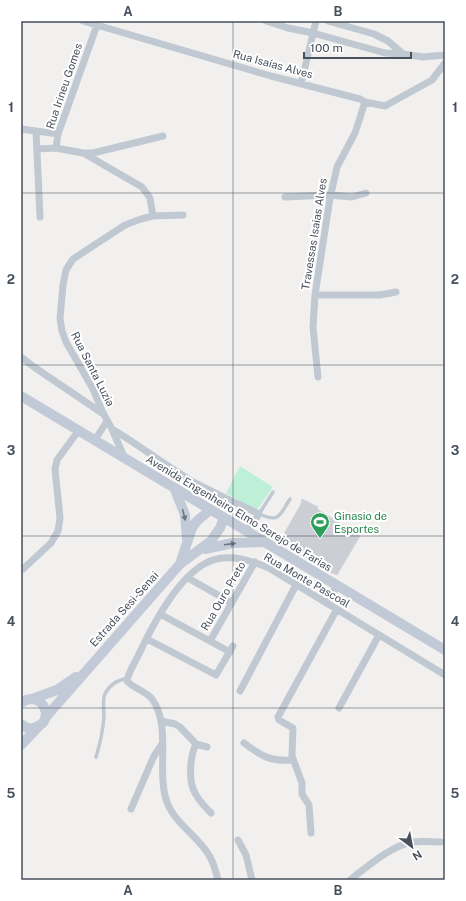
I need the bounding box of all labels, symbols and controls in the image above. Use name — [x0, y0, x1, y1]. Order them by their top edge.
text: A — [123, 4, 133, 19]
text: B — [334, 4, 343, 19]
scale bar — [304, 34, 411, 60]
street label: Rua Irineu Gomes — [44, 41, 84, 130]
text: 100 m — [310, 41, 343, 55]
street label: Rua Isaías Alves — [232, 48, 315, 81]
text: 1 — [8, 100, 14, 115]
text: 1 — [452, 100, 458, 115]
street label: Travessas Isaias Alves — [299, 177, 329, 291]
text: 2 — [7, 272, 15, 287]
text: 2 — [451, 272, 459, 287]
street label: Rua Santa Luzia — [69, 330, 117, 408]
text: 3 — [7, 443, 16, 458]
text: 3 — [451, 443, 460, 458]
street label: Avenida Engenheiro Elmo Serejo de Farias — [144, 453, 334, 574]
one-way arrow — [181, 509, 187, 521]
place label: Ginasio de Esportes — [334, 510, 387, 535]
sports icon: Ginasio de Esportes — [309, 511, 331, 539]
one-way arrow — [224, 541, 236, 547]
street label: Rua Monte Pascoal — [262, 550, 352, 610]
street label: Rua Ouro Preto — [198, 559, 248, 633]
street label: Estrada Sesi-Senai — [87, 569, 161, 649]
text: 4 — [7, 614, 16, 629]
text: 4 — [451, 614, 460, 629]
text: 5 — [7, 786, 16, 801]
text: 5 — [451, 786, 460, 801]
north arrow — [392, 827, 432, 867]
text: N — [410, 848, 424, 863]
text: A — [123, 883, 133, 898]
text: B — [334, 883, 343, 898]

